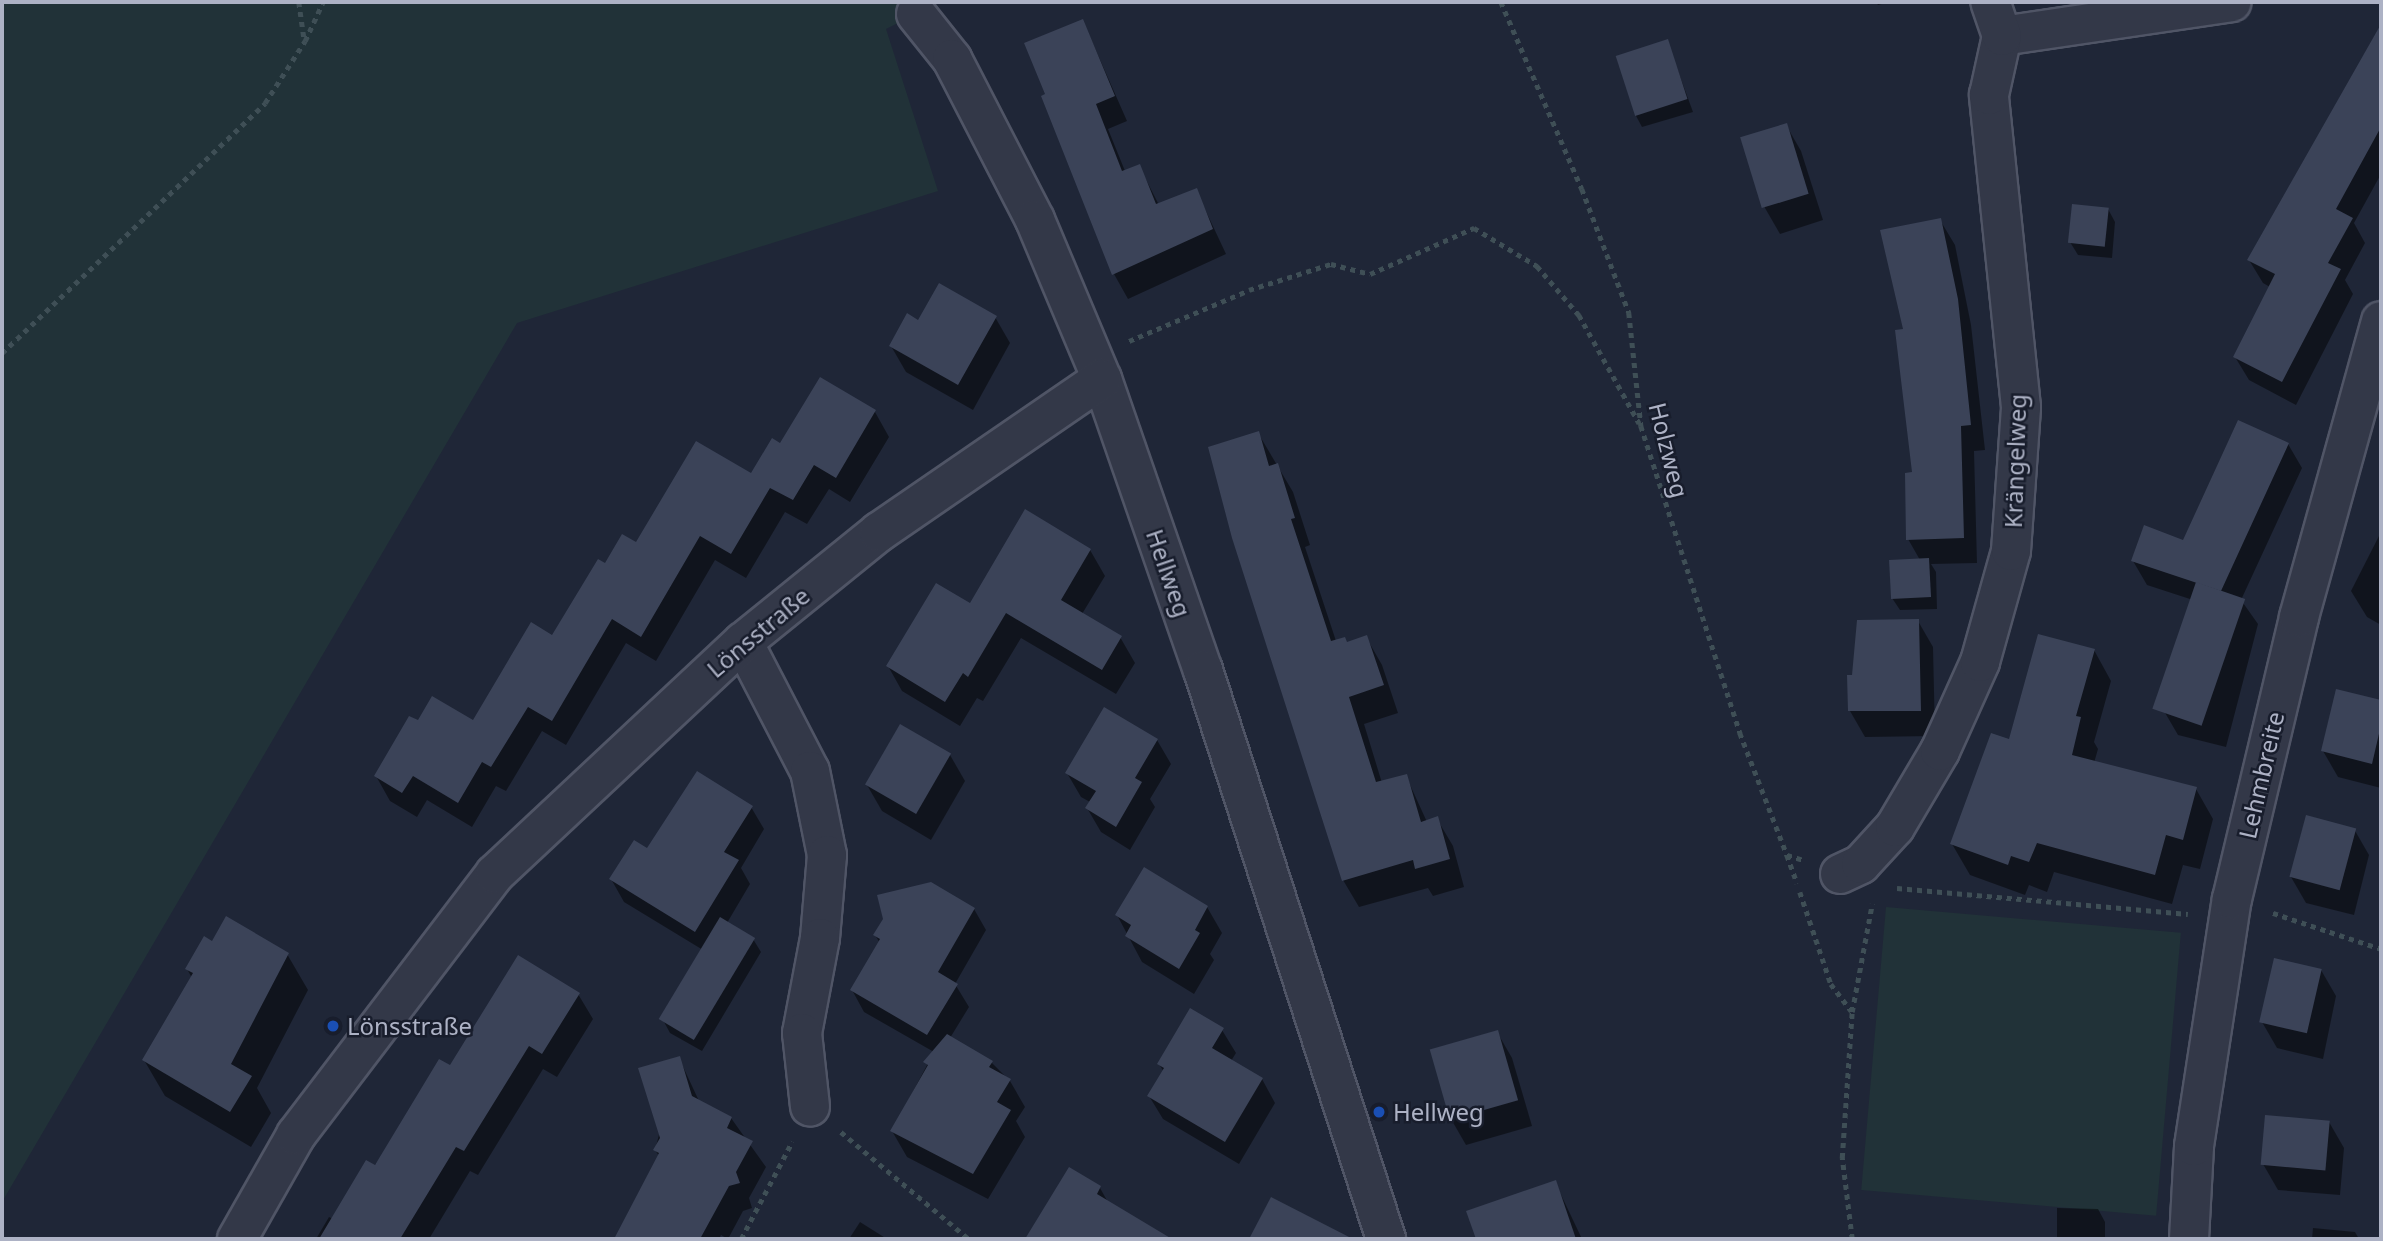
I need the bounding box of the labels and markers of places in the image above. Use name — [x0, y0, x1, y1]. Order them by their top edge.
place label: Lönsstraße — [347, 1012, 472, 1040]
marker: Lönsstraße — [325, 1018, 341, 1034]
place label: Hellweg — [1393, 1098, 1484, 1126]
marker: Hellweg — [1371, 1104, 1387, 1120]

